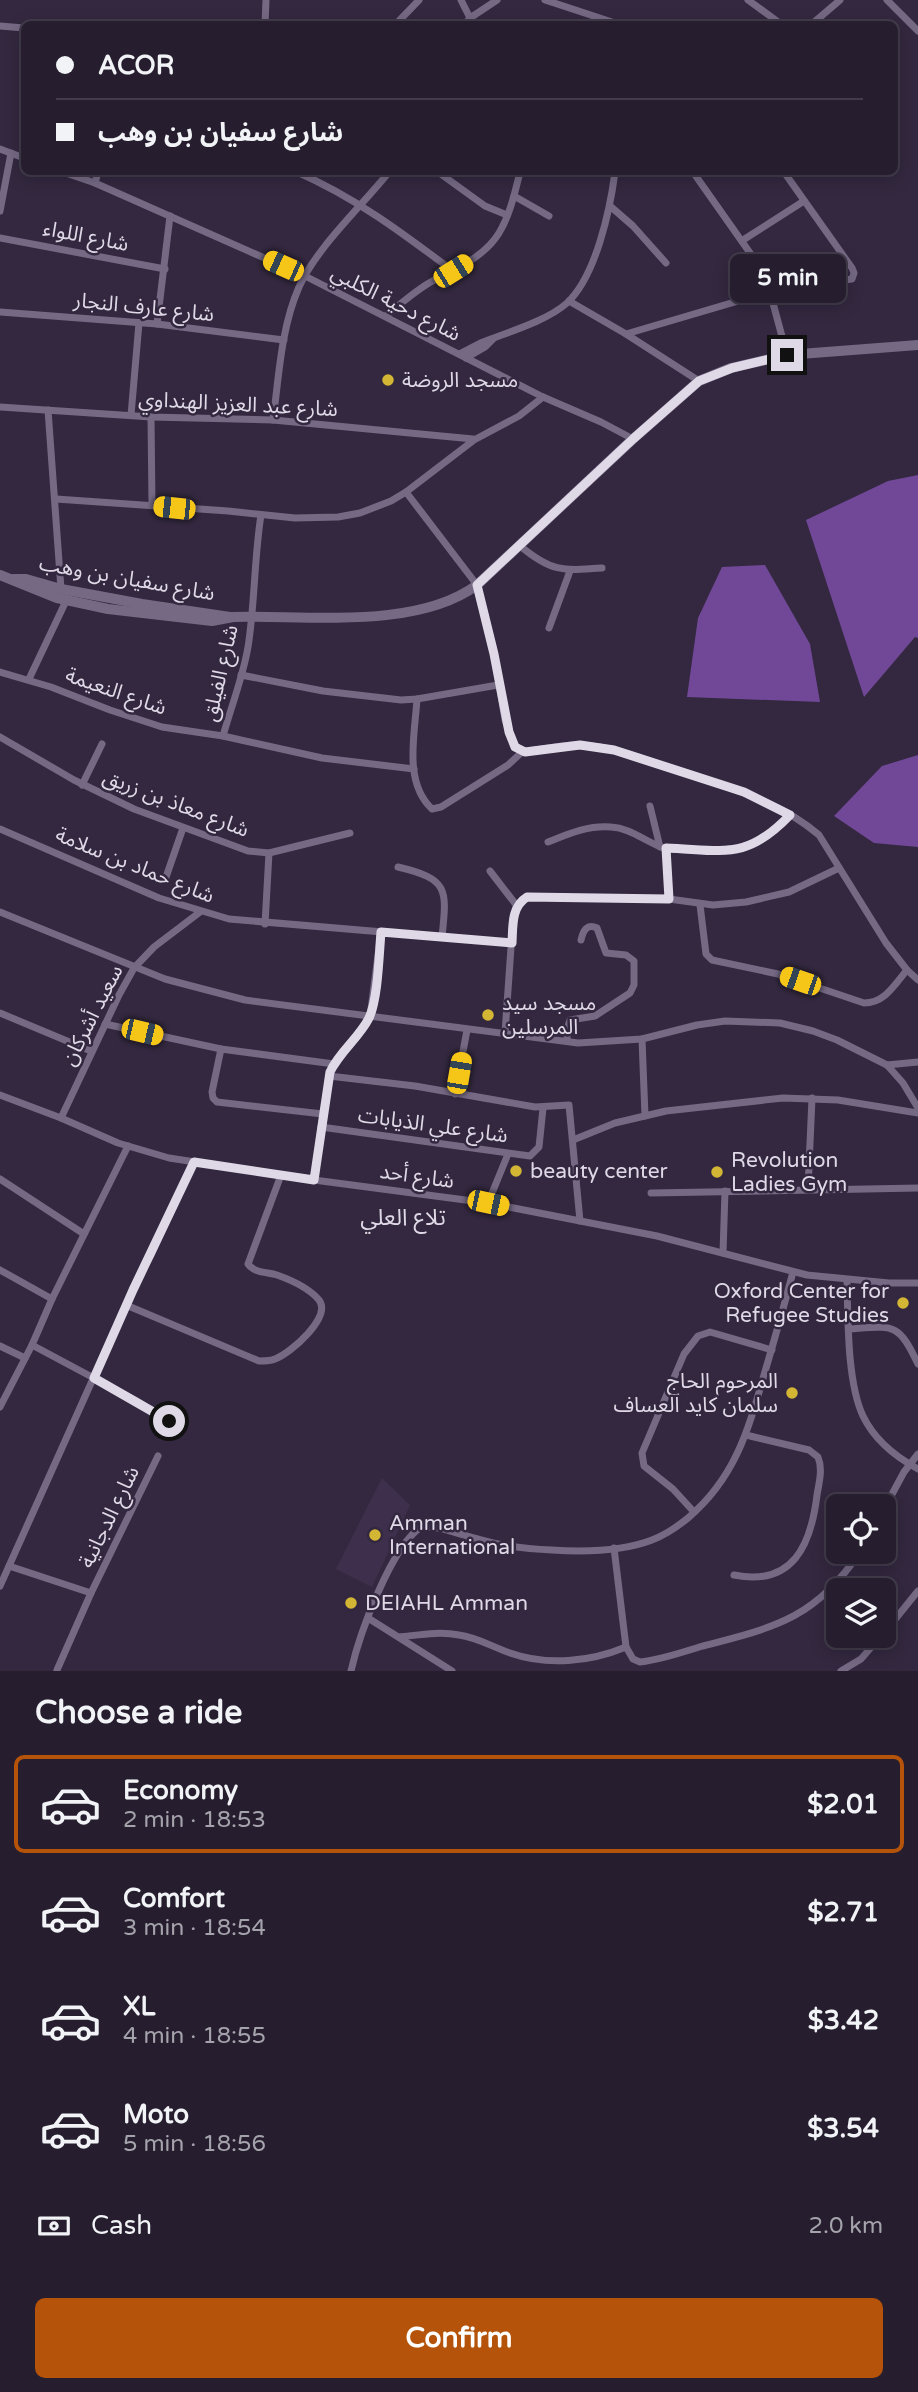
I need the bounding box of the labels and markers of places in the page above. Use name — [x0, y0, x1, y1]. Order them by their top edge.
place label: مسجد الروضة — [402, 368, 518, 393]
marker: مسجد الروضة — [380, 372, 396, 388]
place label: مسجد سيد المرسلين — [502, 991, 596, 1040]
marker: مسجد سيد المرسلين — [480, 1007, 496, 1023]
place label: Revolution Ladies Gym — [731, 1148, 847, 1197]
place label: beauty center — [530, 1159, 668, 1184]
marker: beauty center — [508, 1163, 524, 1179]
marker: Revolution Ladies Gym — [709, 1164, 725, 1180]
place label: Oxford Center for Refugee Studies — [714, 1279, 889, 1328]
marker: Oxford Center for Refugee Studies — [895, 1295, 911, 1311]
place label: المرحوم الحاج سلمان كايد العساف — [613, 1369, 778, 1418]
marker: المرحوم الحاج سلمان كايد العساف — [784, 1385, 800, 1401]
place label: Amman International — [389, 1511, 515, 1560]
marker: Amman International — [367, 1527, 383, 1543]
place label: DEIAHL Amman — [365, 1591, 528, 1616]
marker: DEIAHL Amman — [343, 1595, 359, 1611]

